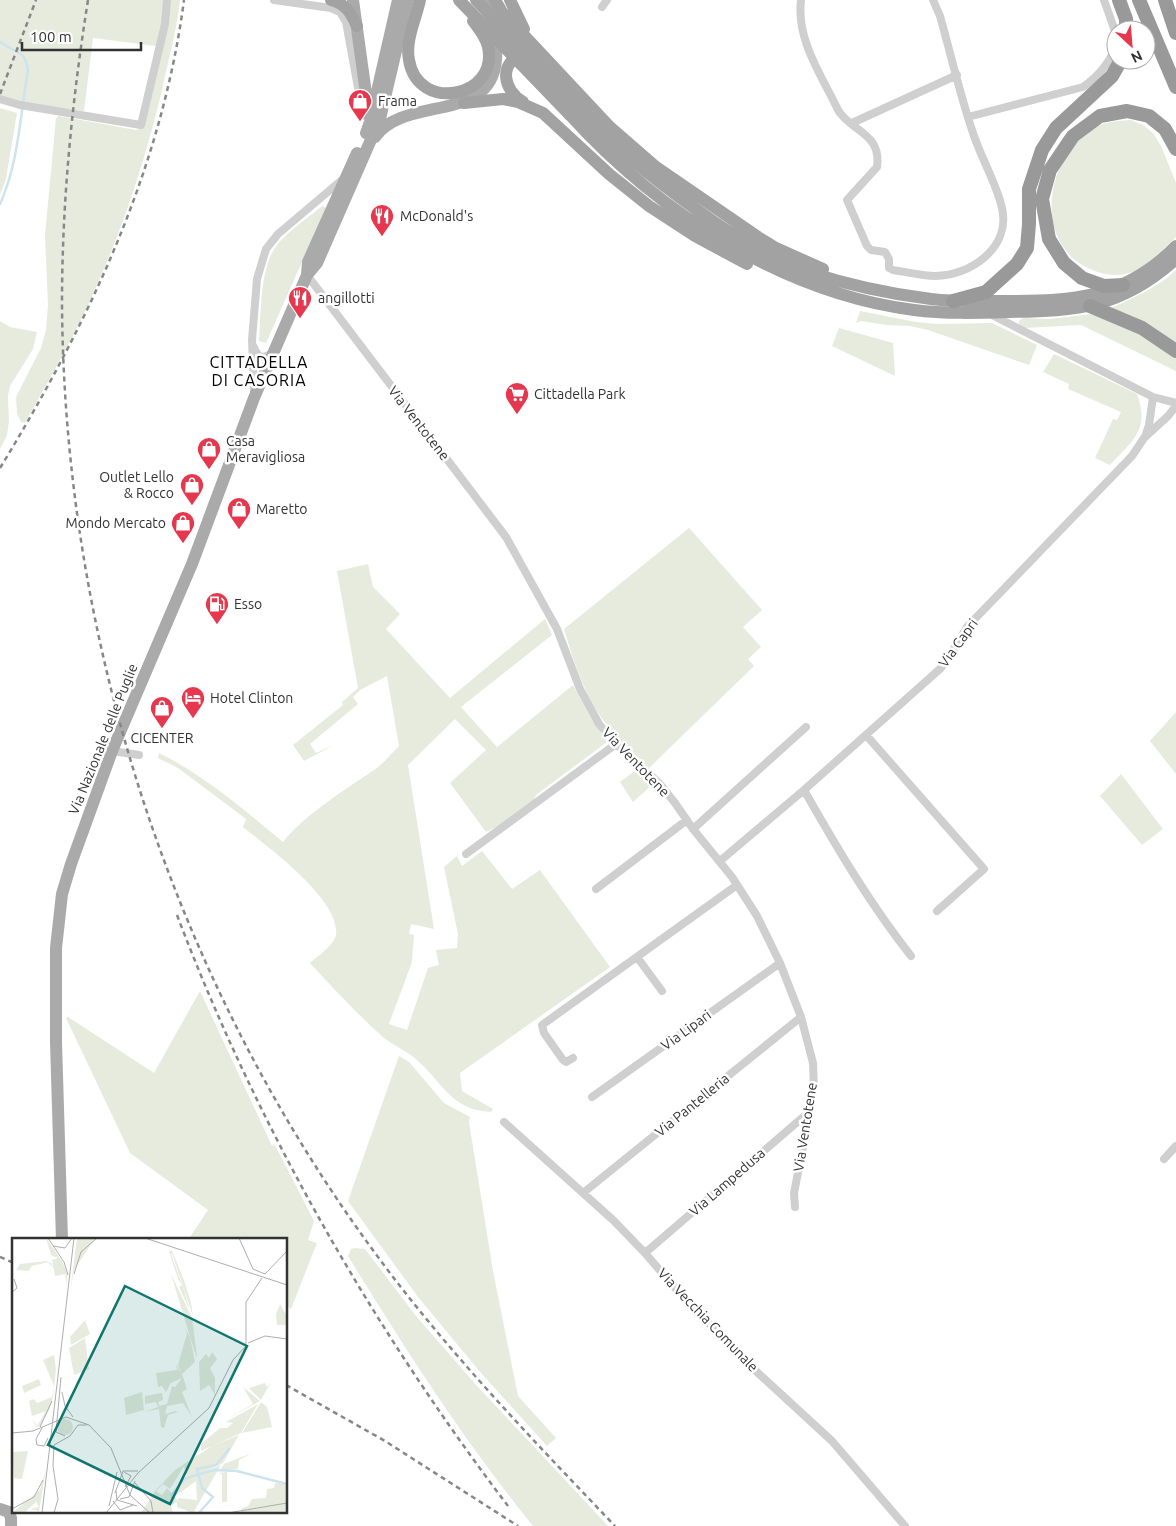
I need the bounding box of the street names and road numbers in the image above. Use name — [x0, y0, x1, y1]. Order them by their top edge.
street label: Via Ventotene — [385, 383, 453, 463]
street label: Via Capri — [935, 616, 981, 670]
street label: Via Nazionale delle Puglie — [65, 661, 141, 817]
street label: Via Ventotene — [599, 724, 673, 800]
street label: Via Lipari — [658, 1007, 714, 1053]
street label: Via Pantelleria — [652, 1070, 732, 1140]
street label: Via Ventotene — [790, 1081, 820, 1173]
street label: Via Lampedusa — [686, 1145, 768, 1219]
street label: Via Vecchia Comunale — [655, 1265, 761, 1375]

